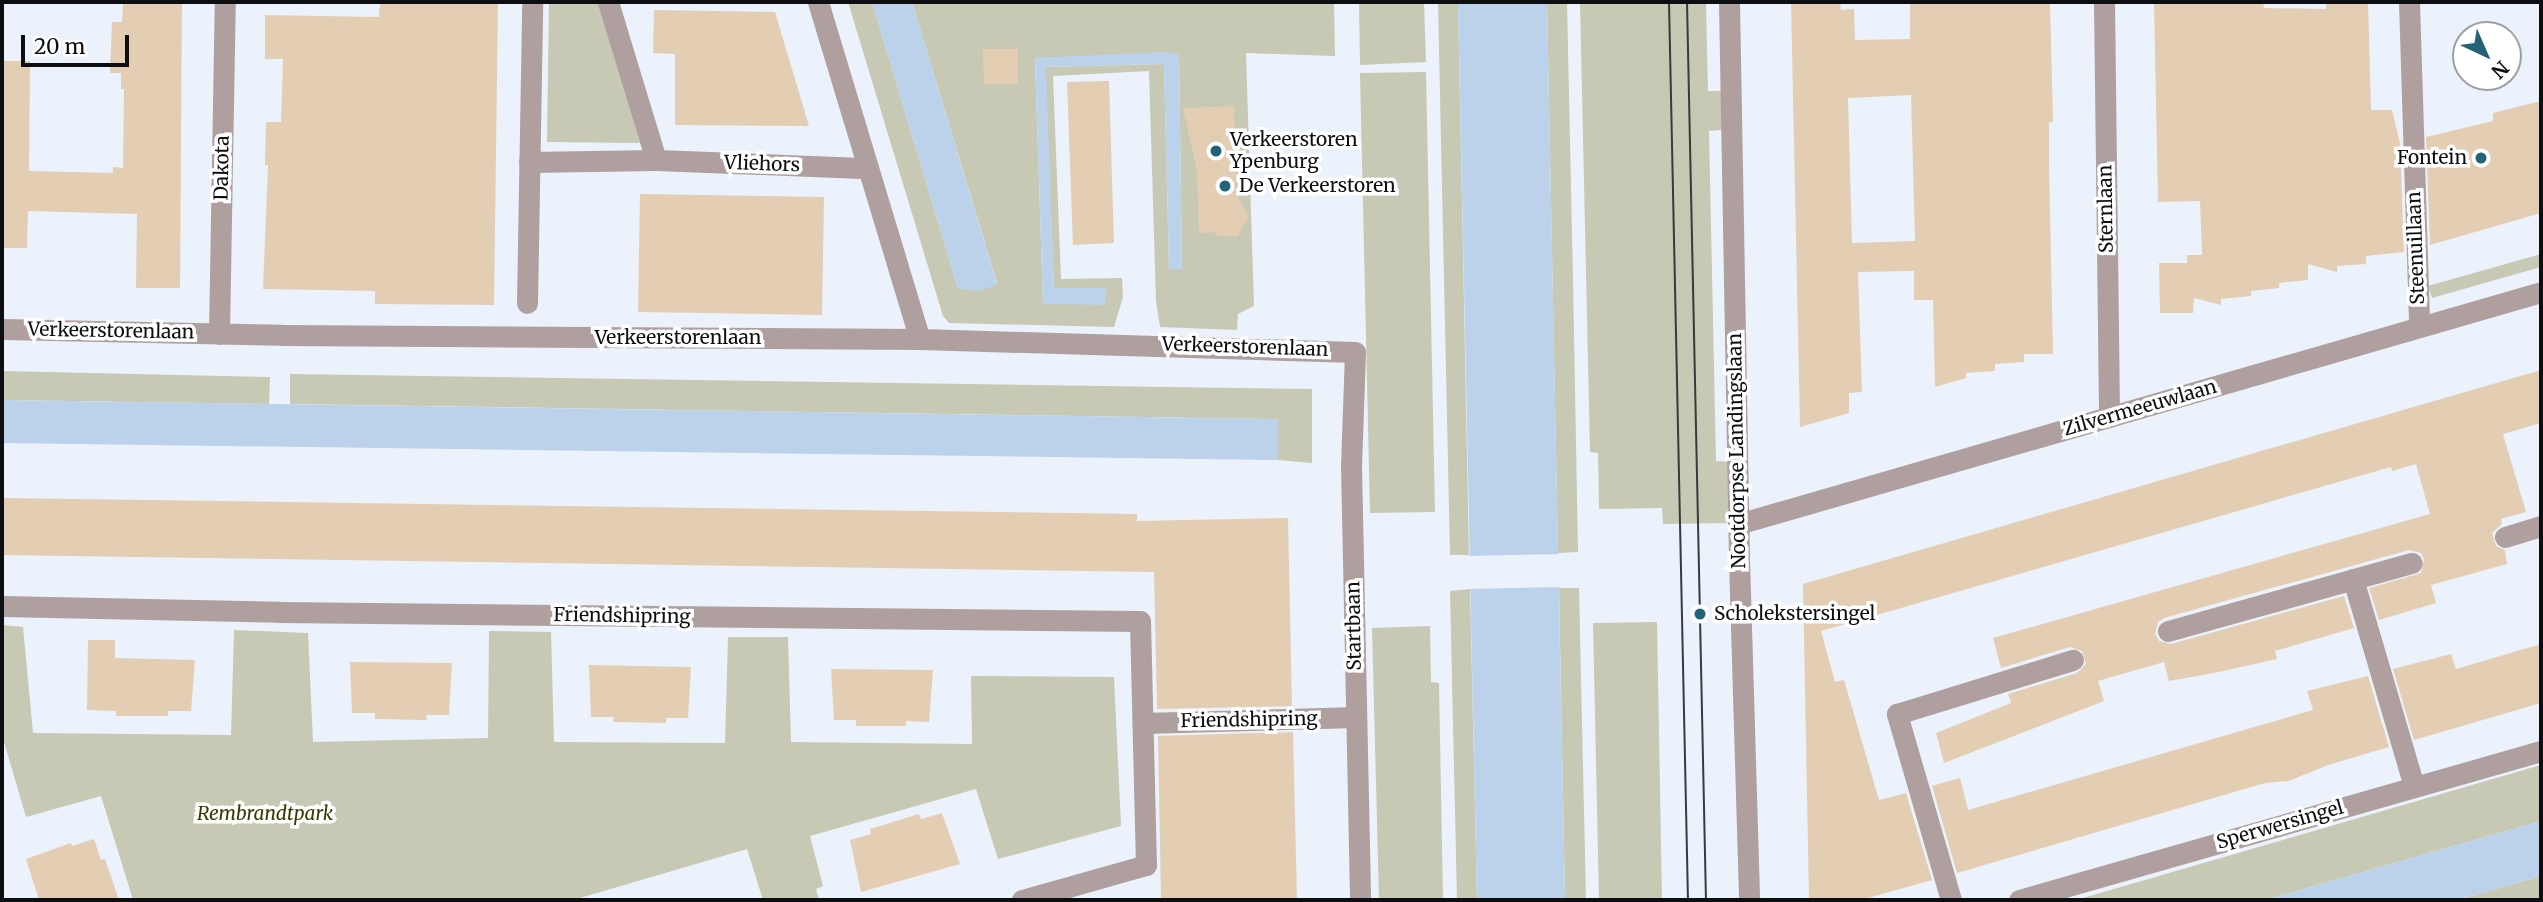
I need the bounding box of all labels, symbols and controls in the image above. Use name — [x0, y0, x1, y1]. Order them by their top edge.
scale bar — [24, 21, 133, 65]
north arrow — [2452, 21, 2522, 91]
text: 20 m — [34, 33, 85, 60]
text: N — [2486, 56, 2514, 84]
place label: Verkeerstoren Ypenburg — [1230, 129, 1358, 173]
street label: Dakota — [210, 135, 234, 201]
marker: Verkeerstoren Ypenburg — [1208, 143, 1224, 159]
place label: Fontein — [2397, 147, 2467, 169]
marker: Fontein — [2473, 150, 2489, 166]
street label: Vliehors — [724, 151, 800, 177]
street label: Sternlaan — [2094, 165, 2118, 253]
place label: De Verkeerstoren — [1239, 175, 1396, 197]
marker: De Verkeerstoren — [1217, 178, 1233, 194]
street label: Steenuillaan — [2403, 191, 2429, 305]
street label: Verkeerstorenlaan — [28, 318, 194, 344]
street label: Verkeerstorenlaan — [595, 327, 761, 349]
street label: Verkeerstorenlaan — [1161, 333, 1329, 361]
street label: Nootdorpse Landingslaan — [1724, 333, 1750, 569]
street label: Zilvermeeuwlaan — [2061, 375, 2219, 441]
street label: Startbaan — [1342, 581, 1366, 671]
street label: Friendshipring — [553, 603, 691, 629]
place label: Scholekstersingel — [1714, 603, 1875, 625]
marker: Scholekstersingel — [1692, 606, 1708, 622]
street label: Friendshipring — [1180, 707, 1318, 733]
street label: Sperwersingel — [2214, 796, 2346, 854]
park label: Rembrandtpark — [197, 803, 333, 825]

